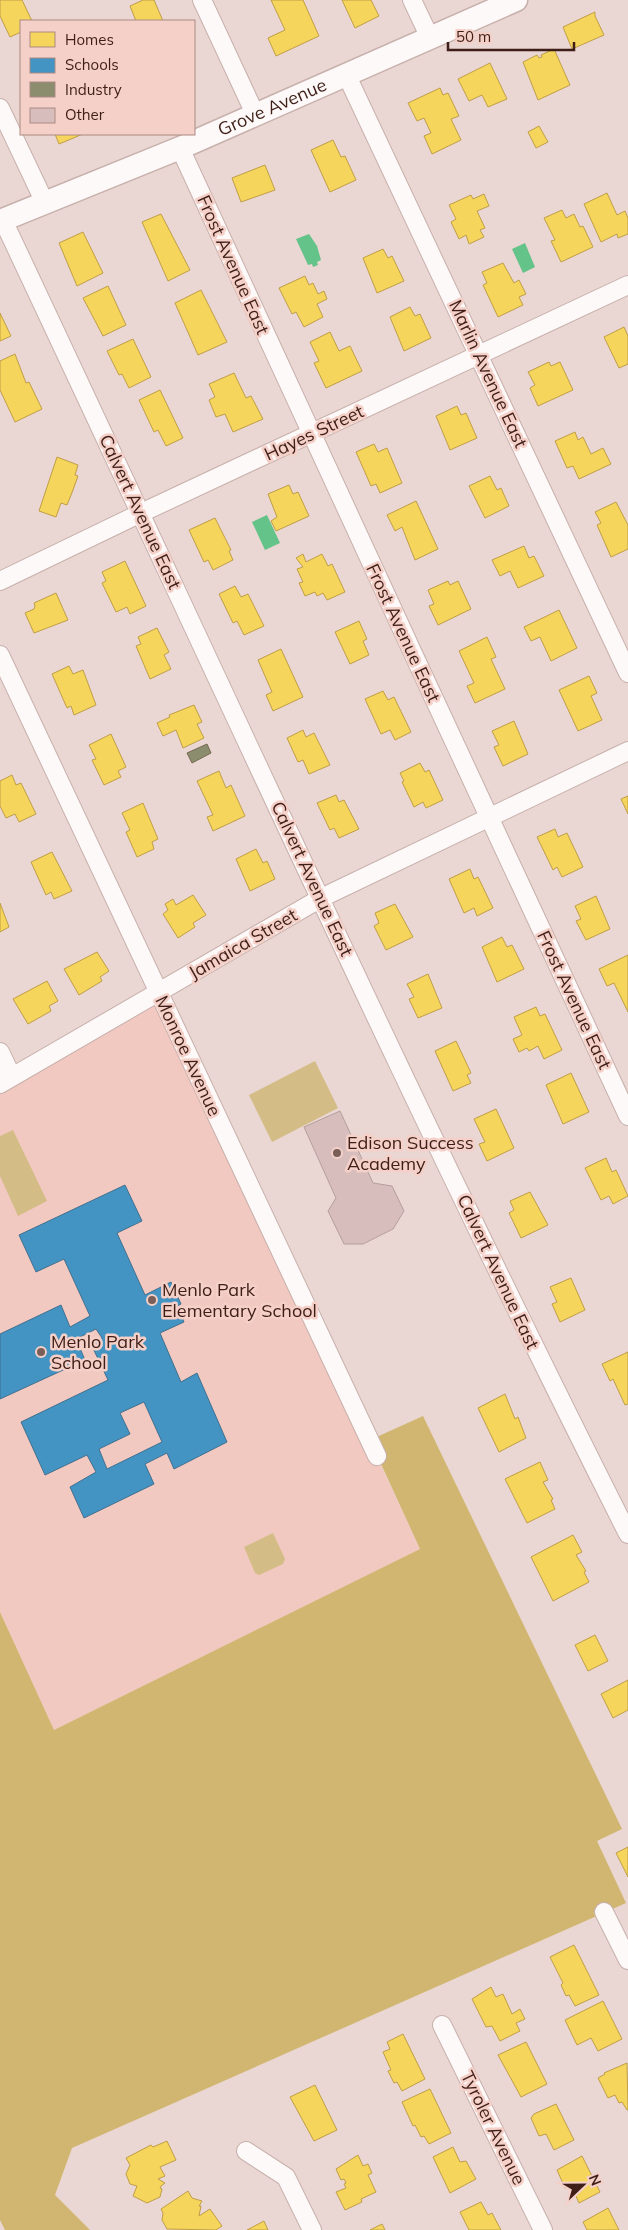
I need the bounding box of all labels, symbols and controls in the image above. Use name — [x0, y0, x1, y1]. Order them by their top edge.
legend — [20, 20, 195, 135]
scale bar — [448, 20, 574, 52]
text: 50 m — [456, 27, 491, 46]
text: Homes — [65, 30, 114, 49]
text: Schools — [65, 55, 119, 74]
street label: Grove Avenue — [214, 73, 330, 141]
text: Industry — [65, 80, 122, 99]
text: Other — [65, 105, 105, 124]
street label: Frost Avenue East — [192, 191, 275, 338]
street label: Marlin Avenue East — [444, 296, 533, 451]
street label: Hayes Street — [260, 399, 367, 466]
street label: Calvert Avenue East — [95, 431, 186, 593]
street label: Frost Avenue East — [361, 560, 446, 706]
street label: Calvert Avenue East — [267, 798, 358, 960]
street label: Jamaica Street — [184, 903, 301, 984]
street label: Frost Avenue East — [532, 927, 617, 1073]
street label: Monroe Avenue — [151, 992, 226, 1120]
place label: Edison Success Academy — [347, 1131, 474, 1175]
marker: Edison Success Academy — [331, 1147, 343, 1159]
street label: Calvert Avenue East — [453, 1191, 544, 1353]
place label: Menlo Park Elementary School — [162, 1278, 317, 1322]
marker: Menlo Park Elementary School — [146, 1294, 158, 1306]
place label: Menlo Park School — [51, 1330, 145, 1374]
marker: Menlo Park School — [35, 1346, 47, 1358]
street label: Tyroler Avenue — [456, 2067, 531, 2189]
north arrow — [558, 2160, 608, 2210]
text: N — [585, 2172, 605, 2188]

